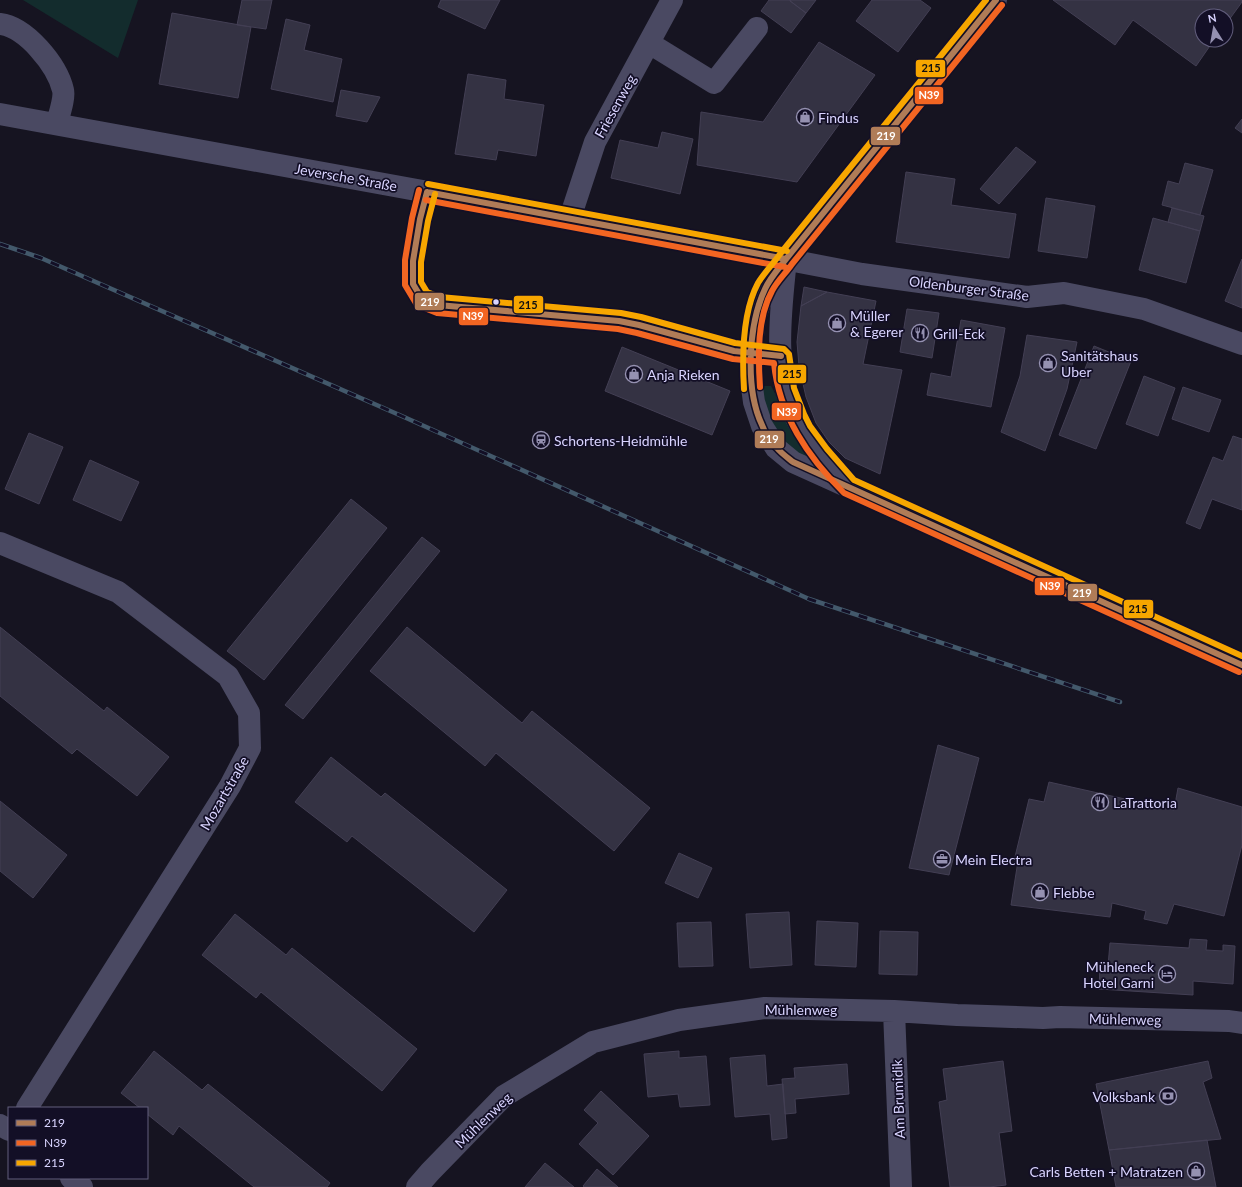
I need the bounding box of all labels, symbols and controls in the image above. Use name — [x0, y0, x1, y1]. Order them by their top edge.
north arrow — [1194, 8, 1234, 48]
text: N — [1207, 11, 1217, 25]
line badge: 215 — [915, 59, 946, 78]
text: 215 — [921, 61, 941, 74]
street label: Friesenweg — [591, 71, 639, 141]
line badge: N39 — [914, 86, 944, 105]
text: N39 — [918, 88, 940, 101]
shop icon: Findus — [795, 107, 815, 127]
place label: Findus — [818, 109, 859, 126]
line badge: 219 — [870, 126, 901, 146]
text: 219 — [876, 129, 896, 142]
street label: Jeversche Straße — [293, 160, 399, 194]
street label: Oldenburger Straße — [908, 272, 1030, 304]
line badge: 219 — [414, 292, 445, 311]
text: 219 — [420, 295, 440, 308]
line badge: 215 — [513, 295, 544, 314]
unlabelled marker — [491, 297, 501, 307]
text: 215 — [518, 298, 538, 311]
line badge: N39 — [458, 307, 489, 326]
place label: Müller & Egerer — [850, 307, 903, 340]
text: N39 — [462, 309, 484, 322]
shop icon: Müller & Egerer — [827, 313, 847, 333]
restaurant icon: Grill-Eck — [910, 323, 930, 343]
place label: Grill-Eck — [933, 325, 986, 342]
place label: Sanitätshaus Uber — [1061, 347, 1138, 380]
shop icon: Sanitätshaus Uber — [1038, 353, 1058, 373]
shop icon: Anja Rieken — [624, 364, 644, 384]
line badge: 215 — [777, 364, 807, 384]
place label: Anja Rieken — [647, 366, 720, 383]
text: 215 — [782, 367, 802, 380]
line badge: N39 — [771, 402, 802, 421]
text: N39 — [776, 405, 798, 418]
station icon: Schortens-Heidmühle — [531, 430, 551, 450]
line badge: 219 — [754, 430, 785, 449]
place label: Schortens-Heidmühle — [554, 432, 687, 449]
text: 219 — [759, 432, 779, 445]
line badge: N39 — [1034, 577, 1065, 596]
text: N39 — [1039, 579, 1061, 592]
line badge: 219 — [1067, 583, 1098, 602]
text: 219 — [1072, 586, 1092, 599]
line badge: 215 — [1123, 599, 1154, 619]
text: 215 — [1128, 602, 1148, 615]
street label: Mozartstraße — [196, 753, 252, 833]
restaurant icon: LaTrattoria — [1090, 792, 1110, 812]
place label: LaTrattoria — [1113, 794, 1177, 811]
office icon: Mein Electra — [932, 849, 952, 869]
place label: Mein Electra — [955, 851, 1032, 868]
shop icon: Flebbe — [1030, 882, 1050, 902]
place label: Flebbe — [1053, 884, 1095, 901]
place label: Mühleneck Hotel Garni — [1083, 958, 1155, 991]
hotel icon: Mühleneck Hotel Garni — [1157, 964, 1177, 984]
street label: Mühlenweg — [765, 1001, 837, 1018]
street label: Mühlenweg — [1089, 1010, 1161, 1028]
street label: Am Brumidik — [888, 1058, 908, 1139]
bank icon: Volksbank — [1158, 1086, 1178, 1106]
place label: Volksbank — [1092, 1088, 1156, 1105]
street label: Mühlenweg — [451, 1089, 515, 1151]
legend — [8, 1107, 148, 1179]
text: 219 — [44, 1115, 65, 1130]
text: N39 — [44, 1135, 67, 1150]
text: 215 — [44, 1155, 65, 1170]
shop icon: Carls Betten + Matratzen — [1186, 1161, 1206, 1181]
place label: Carls Betten + Matratzen — [1029, 1163, 1183, 1180]

